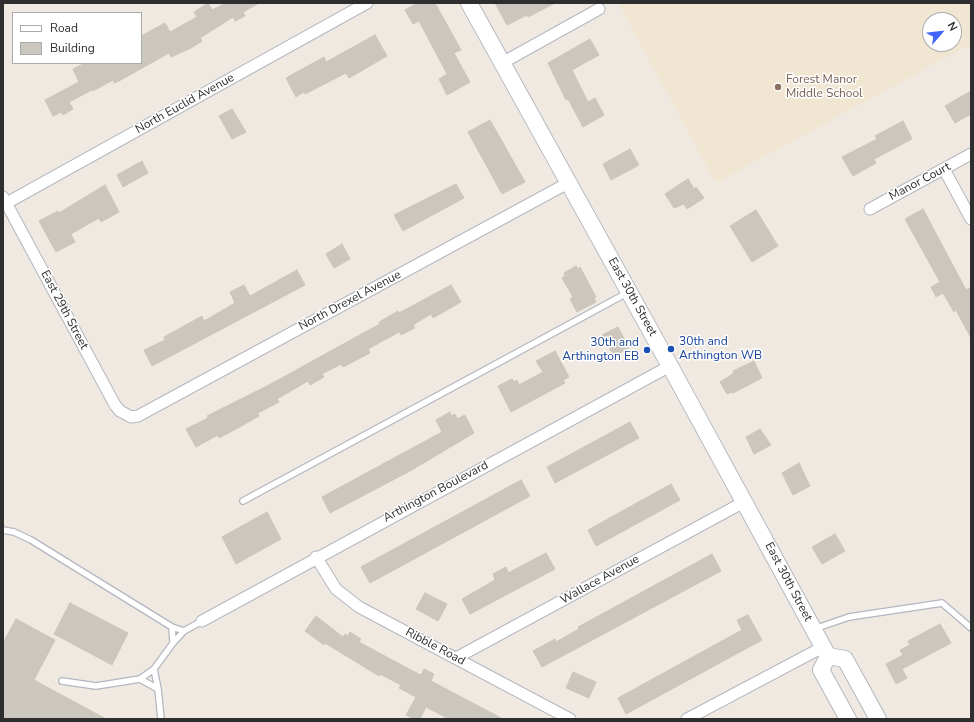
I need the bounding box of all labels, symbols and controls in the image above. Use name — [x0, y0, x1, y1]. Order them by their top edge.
legend — [12, 12, 142, 64]
north arrow — [922, 12, 962, 52]
text: N — [944, 19, 961, 34]
text: Road — [50, 20, 78, 36]
text: Building — [50, 40, 95, 56]
street label: North Euclid Avenue — [133, 71, 237, 137]
place label: Forest Manor Middle School — [786, 73, 863, 101]
marker: Forest Manor Middle School — [773, 82, 783, 92]
street label: Manor Court — [887, 160, 953, 204]
street label: East 30th Street — [604, 255, 660, 339]
street label: East 29th Street — [37, 268, 91, 352]
street label: North Drexel Avenue — [296, 268, 404, 334]
place label: 30th and Arthington WB — [679, 335, 762, 363]
place label: 30th and Arthington EB — [562, 336, 639, 364]
marker: 30th and Arthington WB — [666, 344, 676, 354]
marker: 30th and Arthington EB — [642, 345, 652, 355]
street label: Arthington Boulevard — [381, 458, 491, 526]
street label: East 30th Street — [761, 540, 815, 624]
street label: Wallace Avenue — [558, 552, 642, 608]
street label: Ribble Road — [403, 625, 467, 669]

